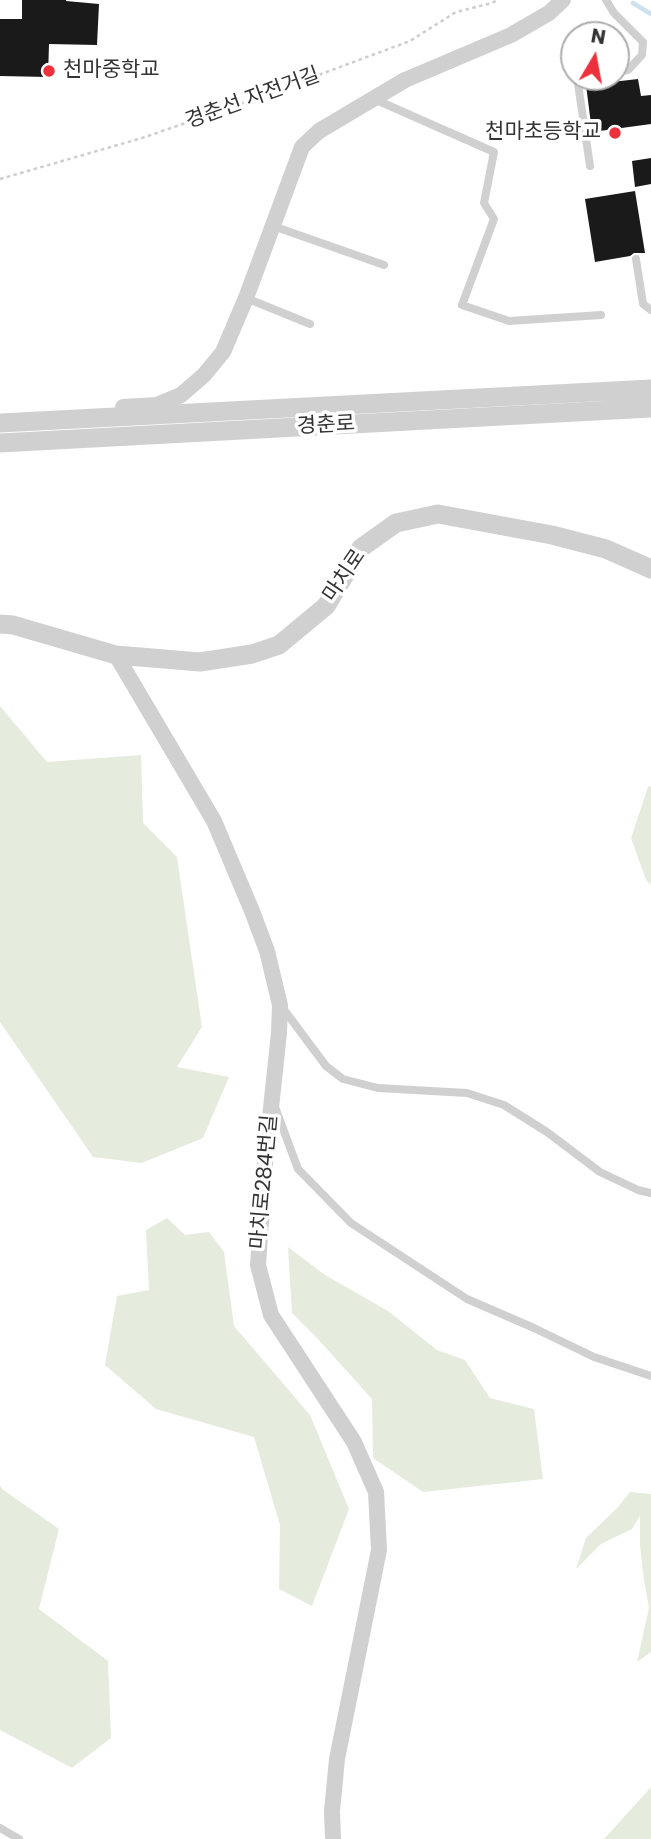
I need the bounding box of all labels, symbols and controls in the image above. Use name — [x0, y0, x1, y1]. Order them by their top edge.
north arrow — [560, 21, 630, 91]
text: N — [589, 22, 608, 51]
place label: 천마중학교 — [63, 58, 160, 84]
marker: 천마중학교 — [41, 63, 57, 79]
street label: 경춘선 자전거길 — [183, 63, 323, 135]
place label: 천마초등학교 — [485, 120, 601, 146]
marker: 천마초등학교 — [607, 125, 623, 141]
street label: 경춘로 — [296, 412, 356, 440]
street label: 마치로 — [318, 545, 372, 607]
street label: 마치로284번길 — [247, 1114, 283, 1250]

